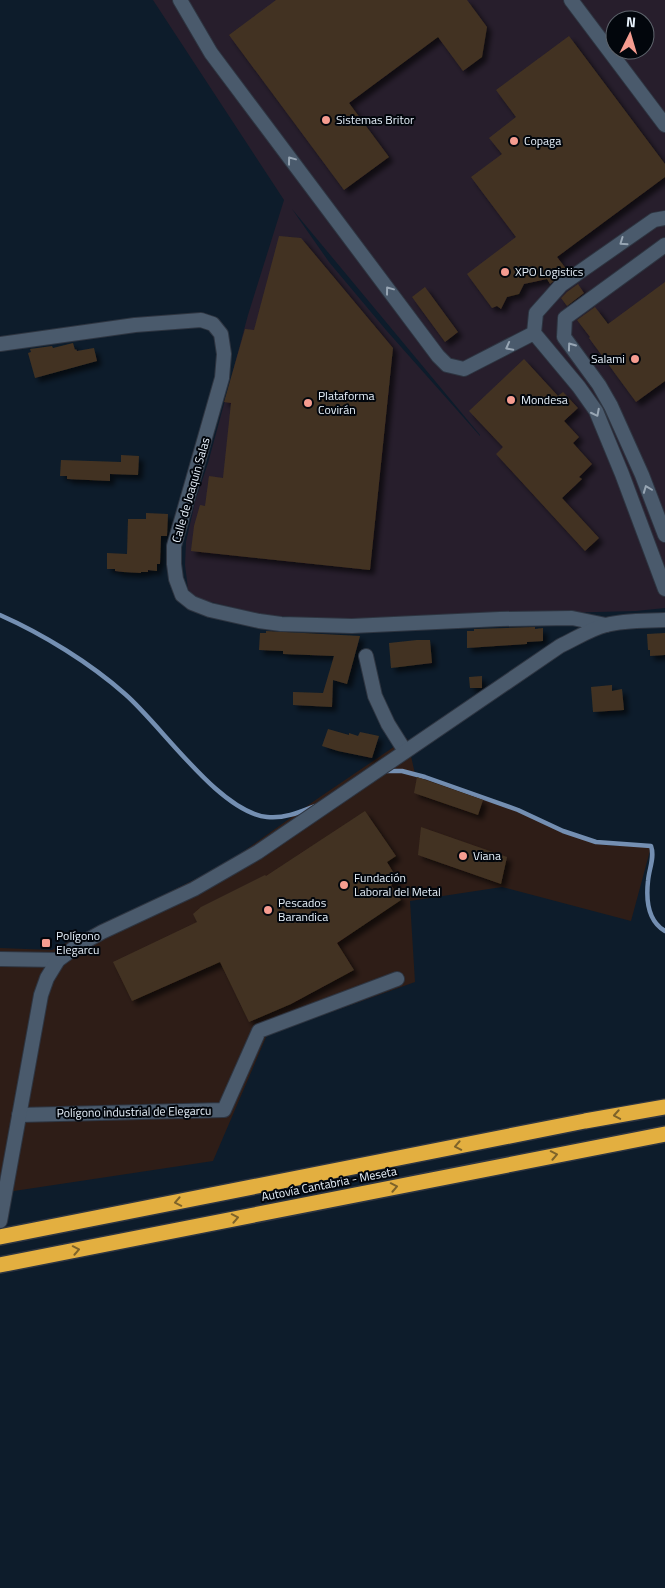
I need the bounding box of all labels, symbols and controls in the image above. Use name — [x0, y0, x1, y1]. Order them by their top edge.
north arrow — [605, 10, 655, 60]
text: N — [625, 11, 637, 32]
place label: Sistemas Britor — [336, 110, 414, 129]
marker: Sistemas Britor — [320, 114, 332, 126]
place label: Copaga — [524, 131, 561, 150]
marker: Copaga — [508, 135, 520, 147]
one-way arrow — [289, 157, 297, 166]
one-way arrow — [619, 236, 629, 245]
place label: XPO Logistics — [515, 262, 584, 281]
marker: XPO Logistics — [499, 266, 511, 278]
one-way arrow — [386, 287, 394, 296]
one-way arrow — [505, 341, 514, 351]
one-way arrow — [568, 343, 577, 352]
place label: Salami — [591, 349, 625, 368]
marker: Salami — [629, 353, 641, 365]
place label: Plataforma Covirán — [318, 386, 375, 419]
place label: Mondesa — [521, 390, 568, 409]
marker: Mondesa — [505, 394, 517, 406]
marker: Plataforma Covirán — [302, 397, 314, 409]
one-way arrow — [590, 408, 600, 417]
street label: Calle de Joaquín Salas — [166, 435, 215, 545]
one-way arrow — [643, 485, 654, 494]
place label: Viana — [473, 846, 501, 865]
marker: Viana — [457, 850, 469, 862]
place label: Fundación Laboral del Metal — [354, 868, 441, 901]
marker: Fundación Laboral del Metal — [338, 879, 350, 891]
place label: Pescados Barandica — [278, 893, 328, 926]
marker: Pescados Barandica — [262, 904, 274, 916]
place label: Polígono Elegarcu — [56, 926, 100, 959]
marker: Polígono Elegarcu — [40, 937, 52, 949]
street label: Polígono industrial de Elegarcu — [56, 1101, 212, 1122]
one-way arrow — [613, 1110, 621, 1120]
one-way arrow — [453, 1141, 462, 1151]
one-way arrow — [549, 1150, 558, 1161]
street label: Autovía Cantabria - Meseta — [259, 1161, 398, 1206]
one-way arrow — [390, 1182, 399, 1192]
one-way arrow — [174, 1196, 182, 1207]
one-way arrow — [230, 1213, 239, 1224]
one-way arrow — [71, 1245, 80, 1256]

